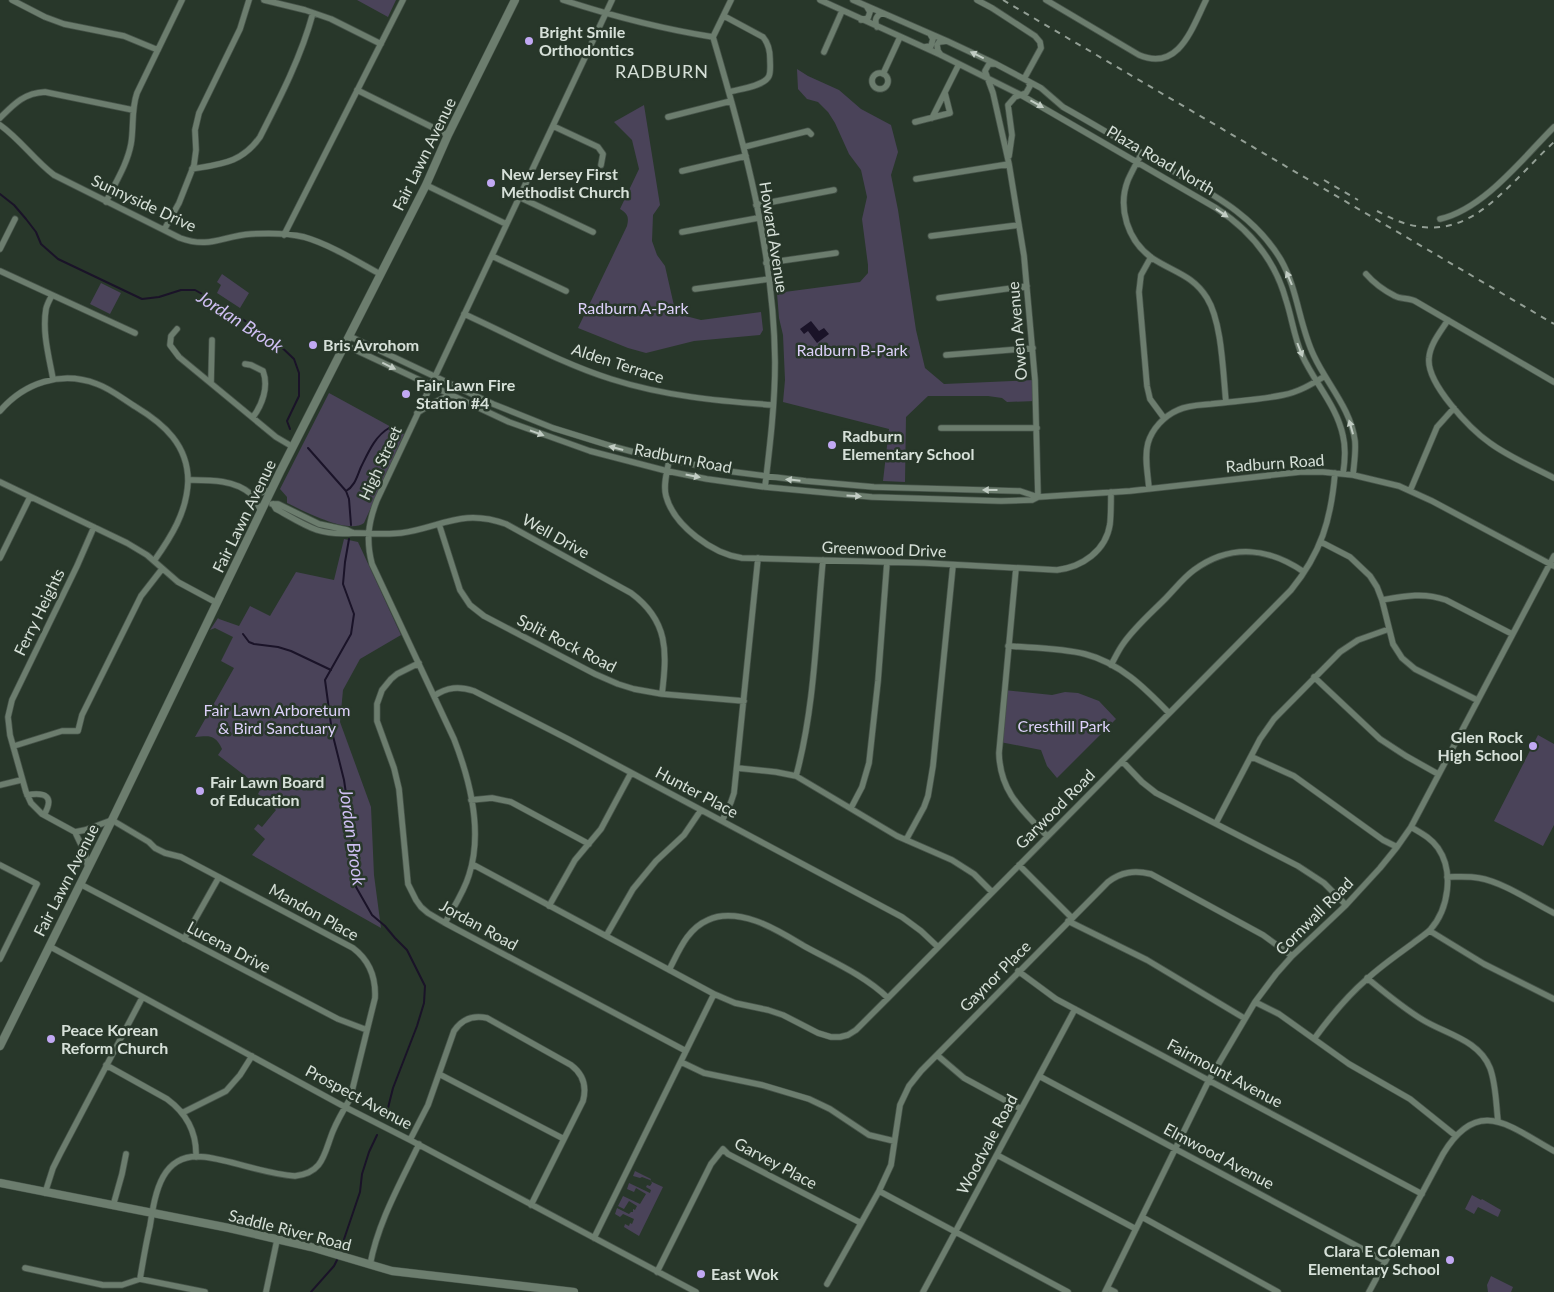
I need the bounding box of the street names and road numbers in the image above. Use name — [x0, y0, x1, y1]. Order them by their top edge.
street label: Fair Lawn Avenue — [388, 94, 459, 213]
street label: Plaza Road North — [1104, 121, 1219, 198]
street label: Sunnyside Drive — [89, 170, 200, 235]
street label: Howard Avenue — [756, 180, 793, 294]
street label: Owen Avenue — [1003, 281, 1030, 381]
street label: Alden Terrace — [570, 339, 667, 386]
street label: High Street — [354, 423, 405, 503]
street label: Radburn Road — [633, 439, 734, 476]
street label: Radburn Road — [1225, 450, 1325, 475]
street label: Fair Lawn Avenue — [208, 456, 279, 575]
street label: Well Drive — [519, 509, 593, 562]
street label: Greenwood Drive — [821, 537, 947, 560]
street label: Ferry Heights — [9, 565, 68, 658]
street label: Split Rock Road — [514, 609, 620, 676]
street label: Hunter Place — [653, 762, 742, 821]
street label: Garwood Road — [1011, 765, 1098, 852]
street label: Fair Lawn Avenue — [29, 820, 102, 939]
street label: Cornwall Road — [1271, 873, 1356, 958]
street label: Mandon Place — [266, 879, 362, 944]
street label: Jordan Road — [437, 895, 522, 954]
street label: Lucena Drive — [184, 917, 274, 976]
street label: Gaynor Place — [955, 936, 1034, 1015]
street label: Fairmount Avenue — [1164, 1034, 1286, 1111]
street label: Prospect Avenue — [303, 1060, 416, 1133]
street label: Woodvale Road — [952, 1090, 1021, 1197]
street label: Elmwood Avenue — [1161, 1118, 1278, 1193]
street label: Garvey Place — [732, 1133, 821, 1192]
street label: Saddle River Road — [227, 1205, 354, 1254]

